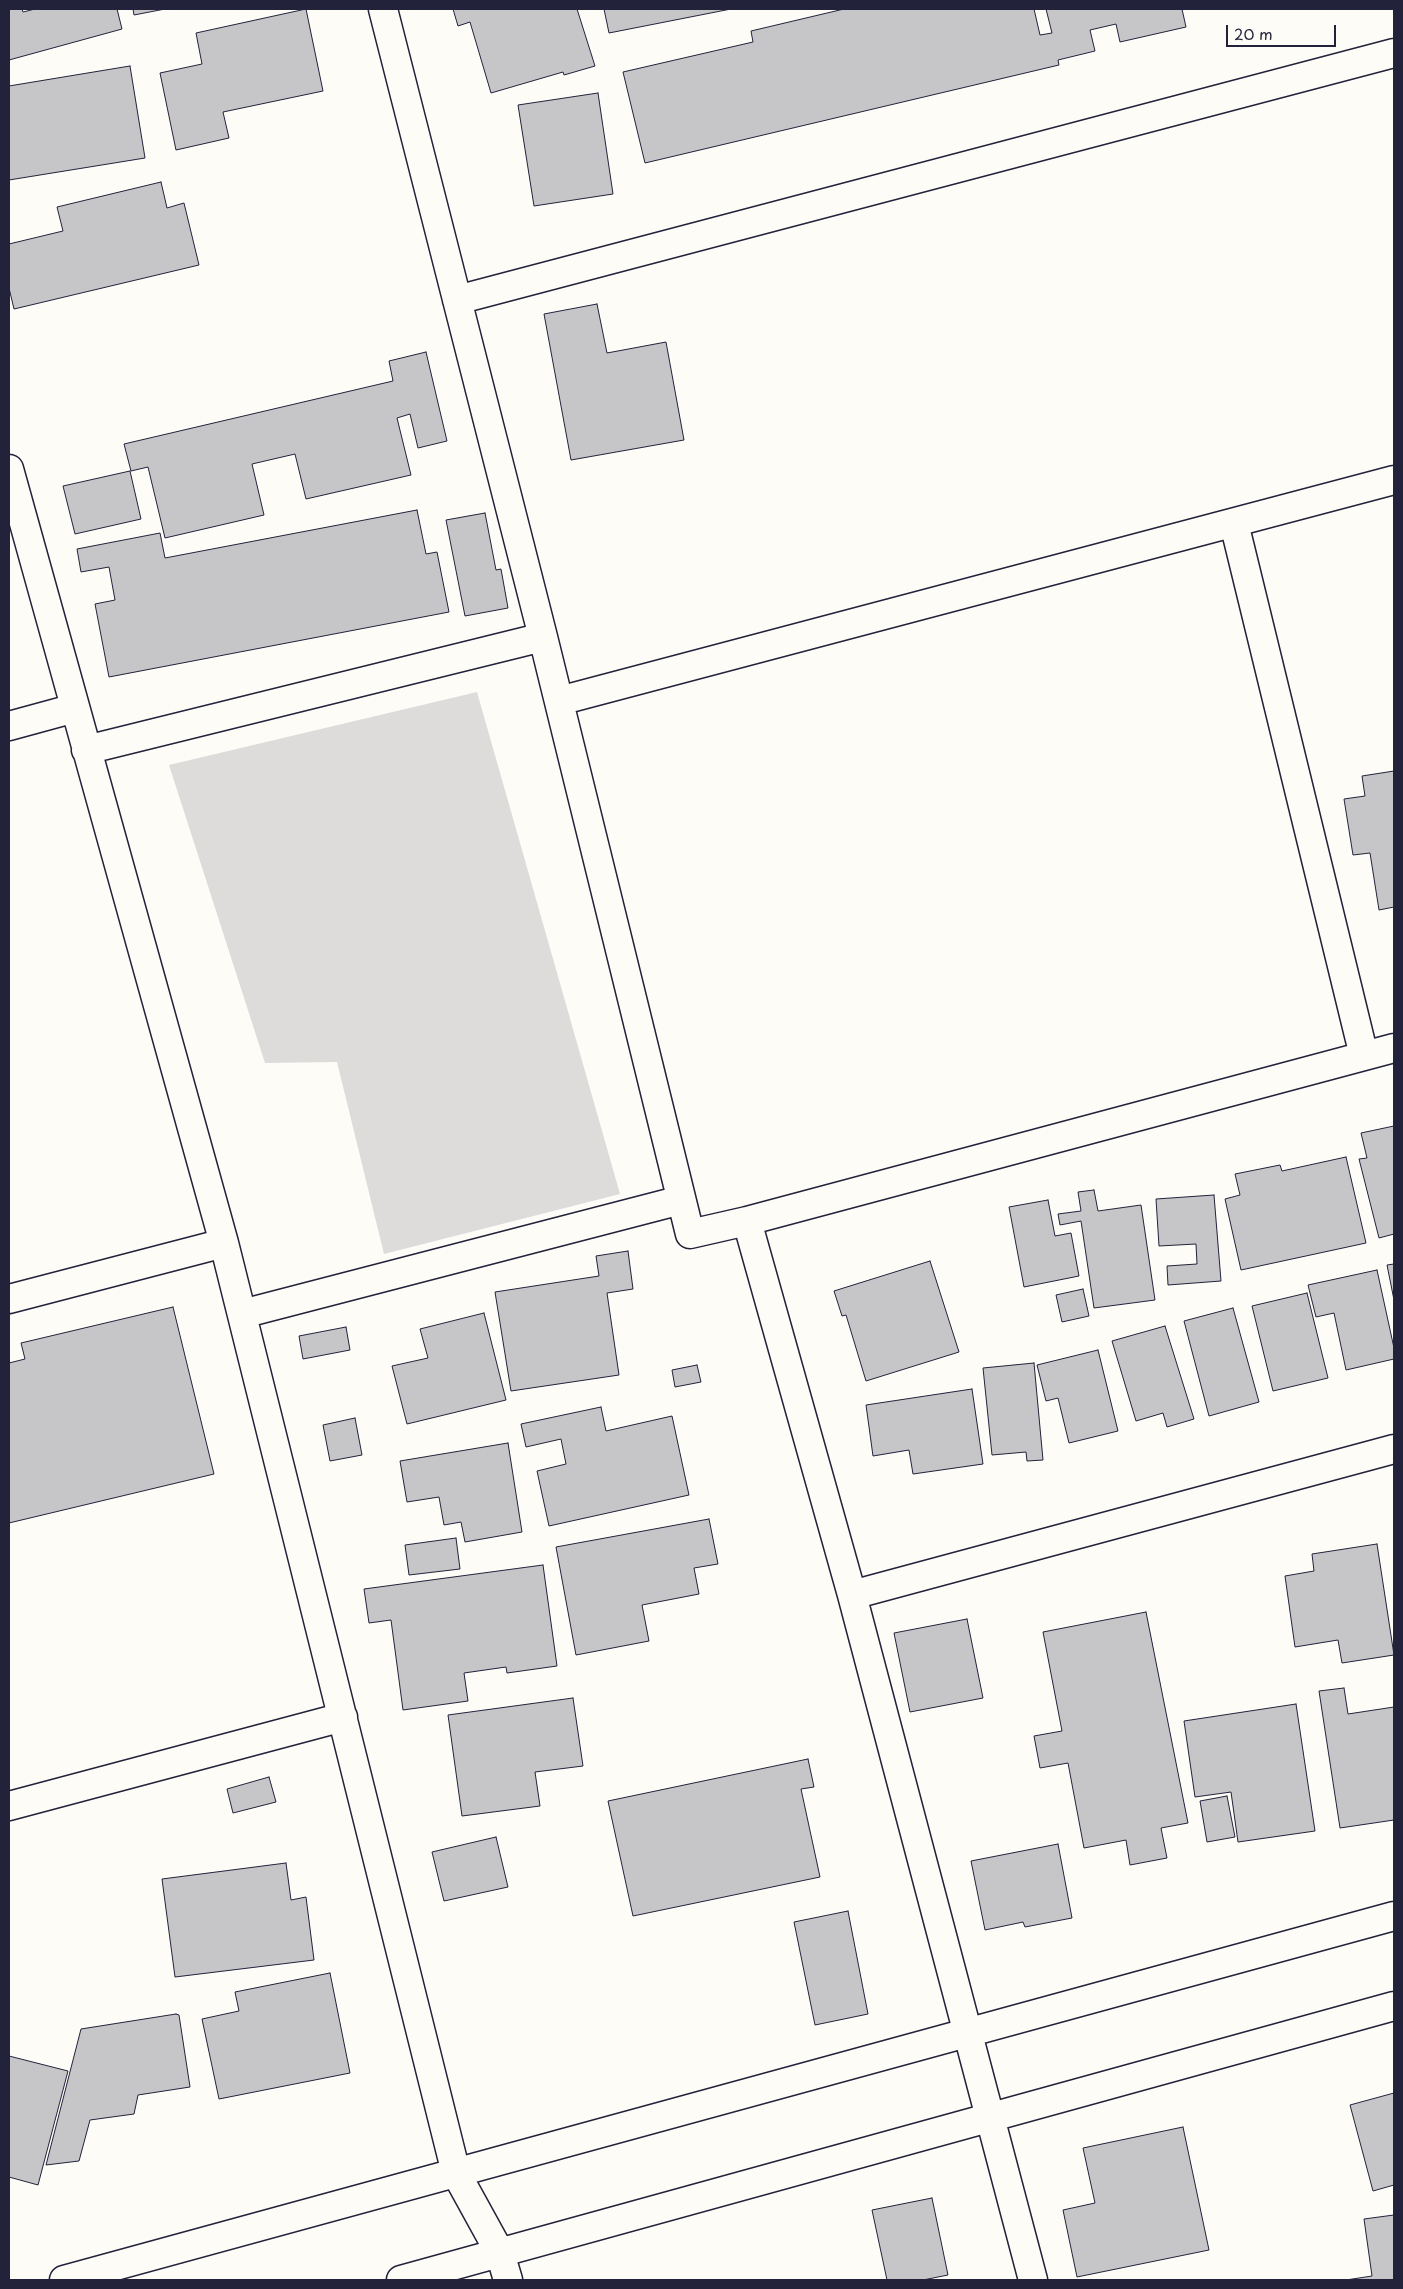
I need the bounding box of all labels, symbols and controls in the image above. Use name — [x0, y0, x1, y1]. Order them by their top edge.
scale bar — [1228, 15, 1338, 47]
text: 20 m — [1234, 22, 1273, 45]

